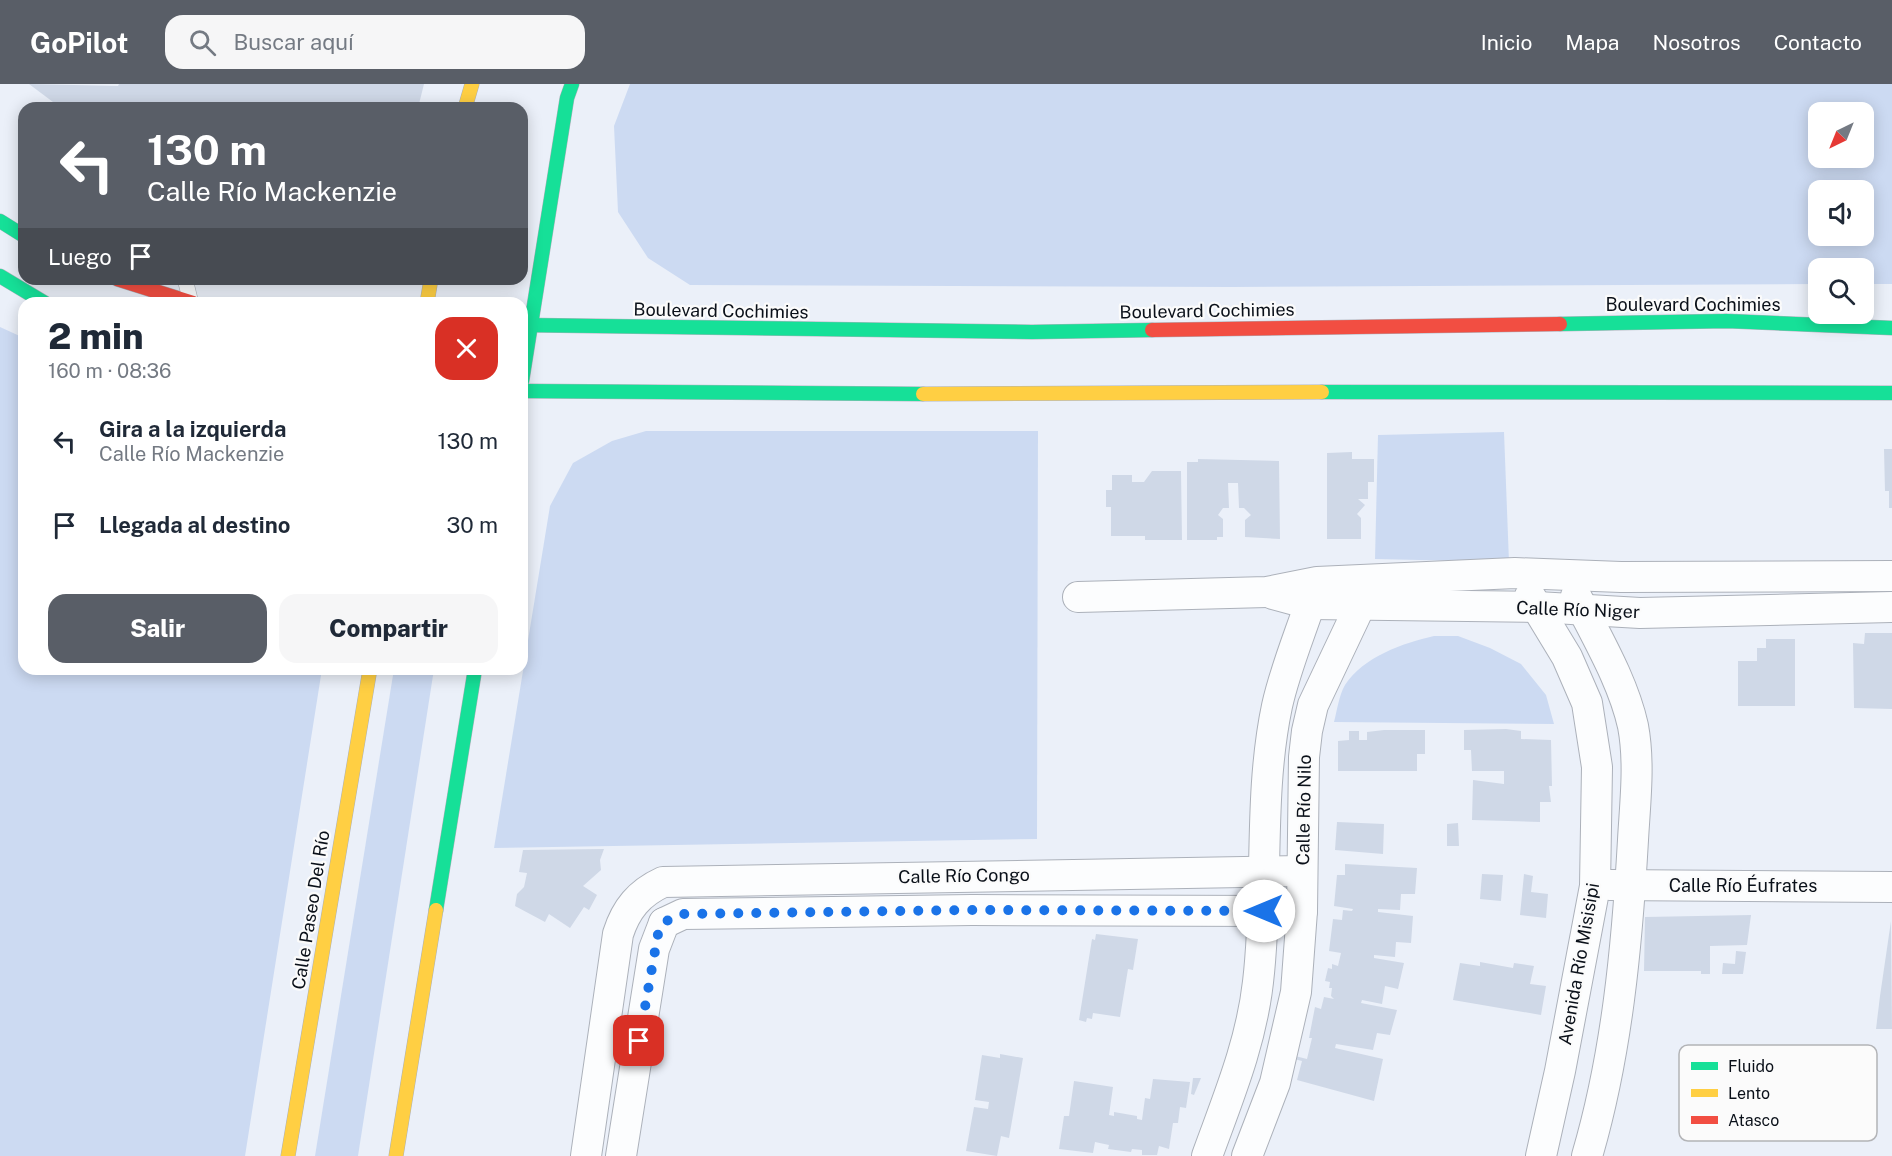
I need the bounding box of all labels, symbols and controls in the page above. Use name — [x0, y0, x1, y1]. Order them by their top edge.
search box — [165, 15, 585, 69]
text: GoPilot — [30, 26, 129, 59]
icon: search — [186, 26, 219, 59]
text: Buscar aquí — [234, 29, 354, 55]
text: Inicio — [1481, 30, 1532, 55]
text: Mapa — [1565, 30, 1619, 55]
text: Nosotros — [1652, 30, 1741, 55]
text: Contacto — [1774, 30, 1862, 55]
north arrow — [1808, 102, 1874, 168]
map controls — [1808, 102, 1874, 324]
text: 130 m — [147, 125, 267, 174]
icon: left — [48, 126, 126, 204]
text: Calle Río Mackenzie — [147, 175, 397, 207]
button: sound — [1808, 180, 1874, 246]
icon: arrive — [124, 240, 157, 273]
text: Luego — [48, 244, 112, 270]
button: search — [1808, 258, 1874, 324]
street label: Boulevard Cochimies — [1605, 294, 1781, 315]
street label: Boulevard Cochimies — [633, 298, 809, 323]
street label: Boulevard Cochimies — [1119, 298, 1295, 323]
text: 2 min — [48, 315, 144, 357]
button: close — [435, 317, 498, 380]
text: 160 m · 08:36 — [48, 359, 172, 383]
text: Gira a la izquierda — [99, 416, 286, 442]
icon: left — [48, 425, 81, 458]
text: 130 m — [437, 428, 498, 454]
text: Calle Río Mackenzie — [99, 442, 284, 466]
icon: arrive — [48, 509, 81, 542]
text: Llegada al destino — [99, 512, 290, 538]
text: 30 m — [446, 512, 498, 538]
button: Salir — [48, 594, 267, 663]
button: Compartir — [279, 594, 498, 663]
street label: Calle Río Niger — [1516, 597, 1640, 622]
street label: Calle Río Nilo — [1292, 754, 1315, 866]
street label: Calle Paseo Del Río — [288, 829, 333, 991]
street label: Calle Río Congo — [898, 864, 1030, 887]
street label: Calle Río Éufrates — [1669, 874, 1817, 896]
position arrow — [1232, 879, 1296, 943]
street label: Avenida Río Misisipi — [1554, 881, 1603, 1047]
pin — [613, 1015, 664, 1066]
icon: arrive — [622, 1024, 655, 1057]
legend — [1679, 1045, 1877, 1141]
text: Fluido — [1728, 1057, 1774, 1076]
text: Lento — [1728, 1084, 1770, 1103]
text: Atasco — [1728, 1111, 1779, 1130]

